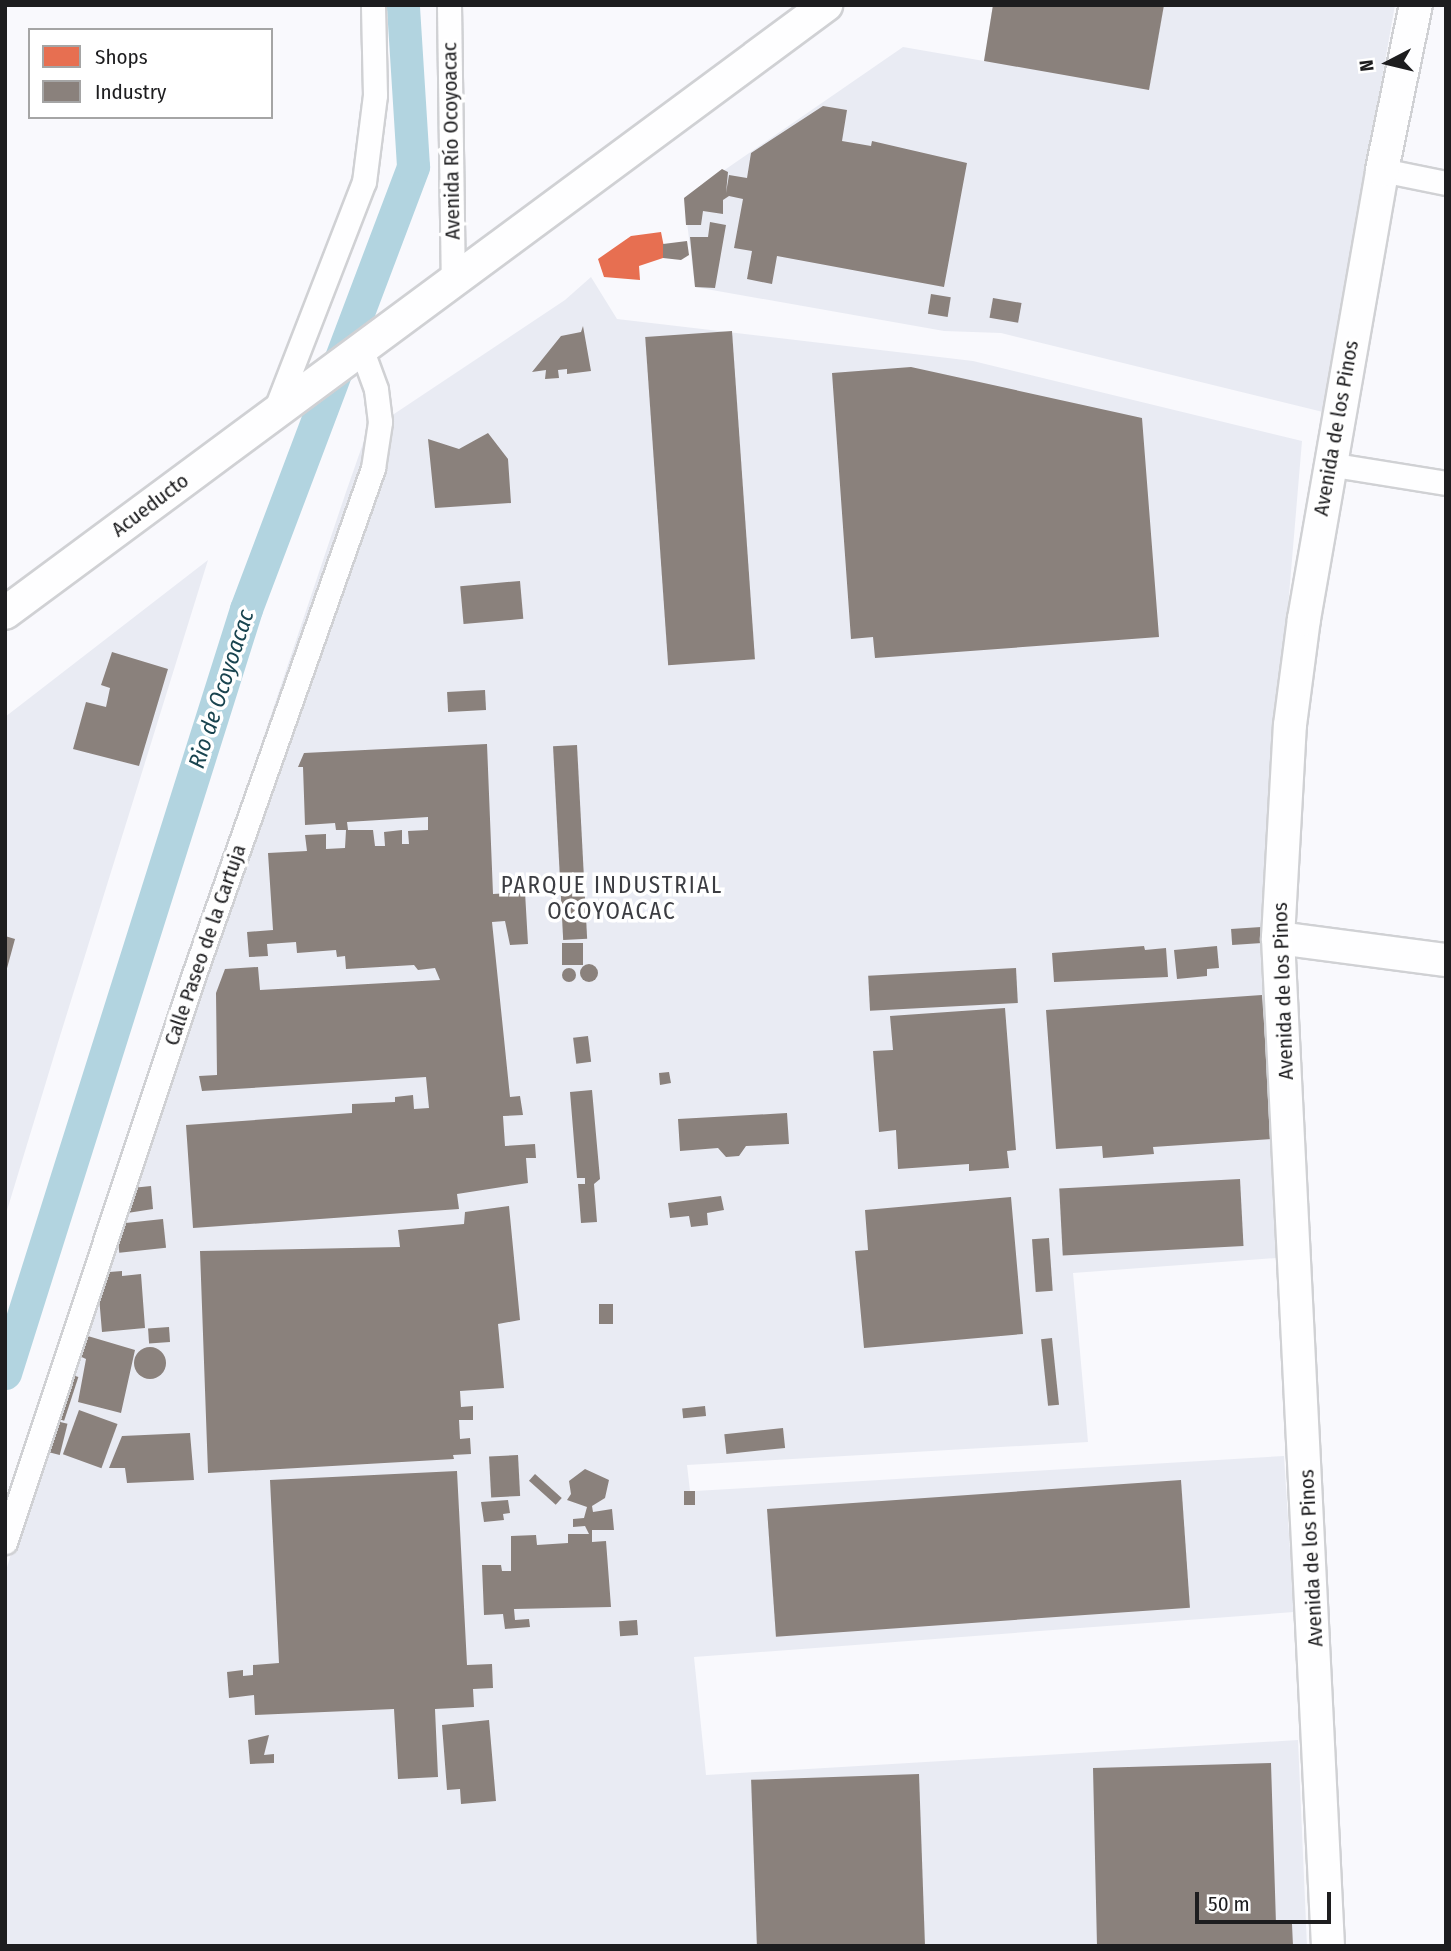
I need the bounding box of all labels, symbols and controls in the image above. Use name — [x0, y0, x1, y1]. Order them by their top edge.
legend — [28, 28, 273, 119]
north arrow — [1353, 28, 1423, 98]
street label: Avenida Río Ocoyoacac — [437, 42, 465, 240]
text: Shops — [95, 44, 148, 70]
text: N — [1355, 59, 1379, 73]
text: Industry — [95, 79, 166, 105]
street label: Avenida de los Pinos — [1308, 338, 1364, 518]
street label: Acueducto — [106, 468, 194, 542]
water label: Rio de Ocoyoacac — [182, 606, 260, 772]
street label: Calle Paseo de la Cartuja — [159, 841, 251, 1049]
district label: PARQUE INDUSTRIAL OCOYOACAC — [503, 871, 721, 925]
street label: Avenida de los Pinos — [1267, 902, 1299, 1080]
street label: Avenida de los Pinos — [1294, 1469, 1328, 1647]
scale bar — [1199, 1878, 1336, 1922]
text: 50 m — [1208, 1891, 1250, 1917]

